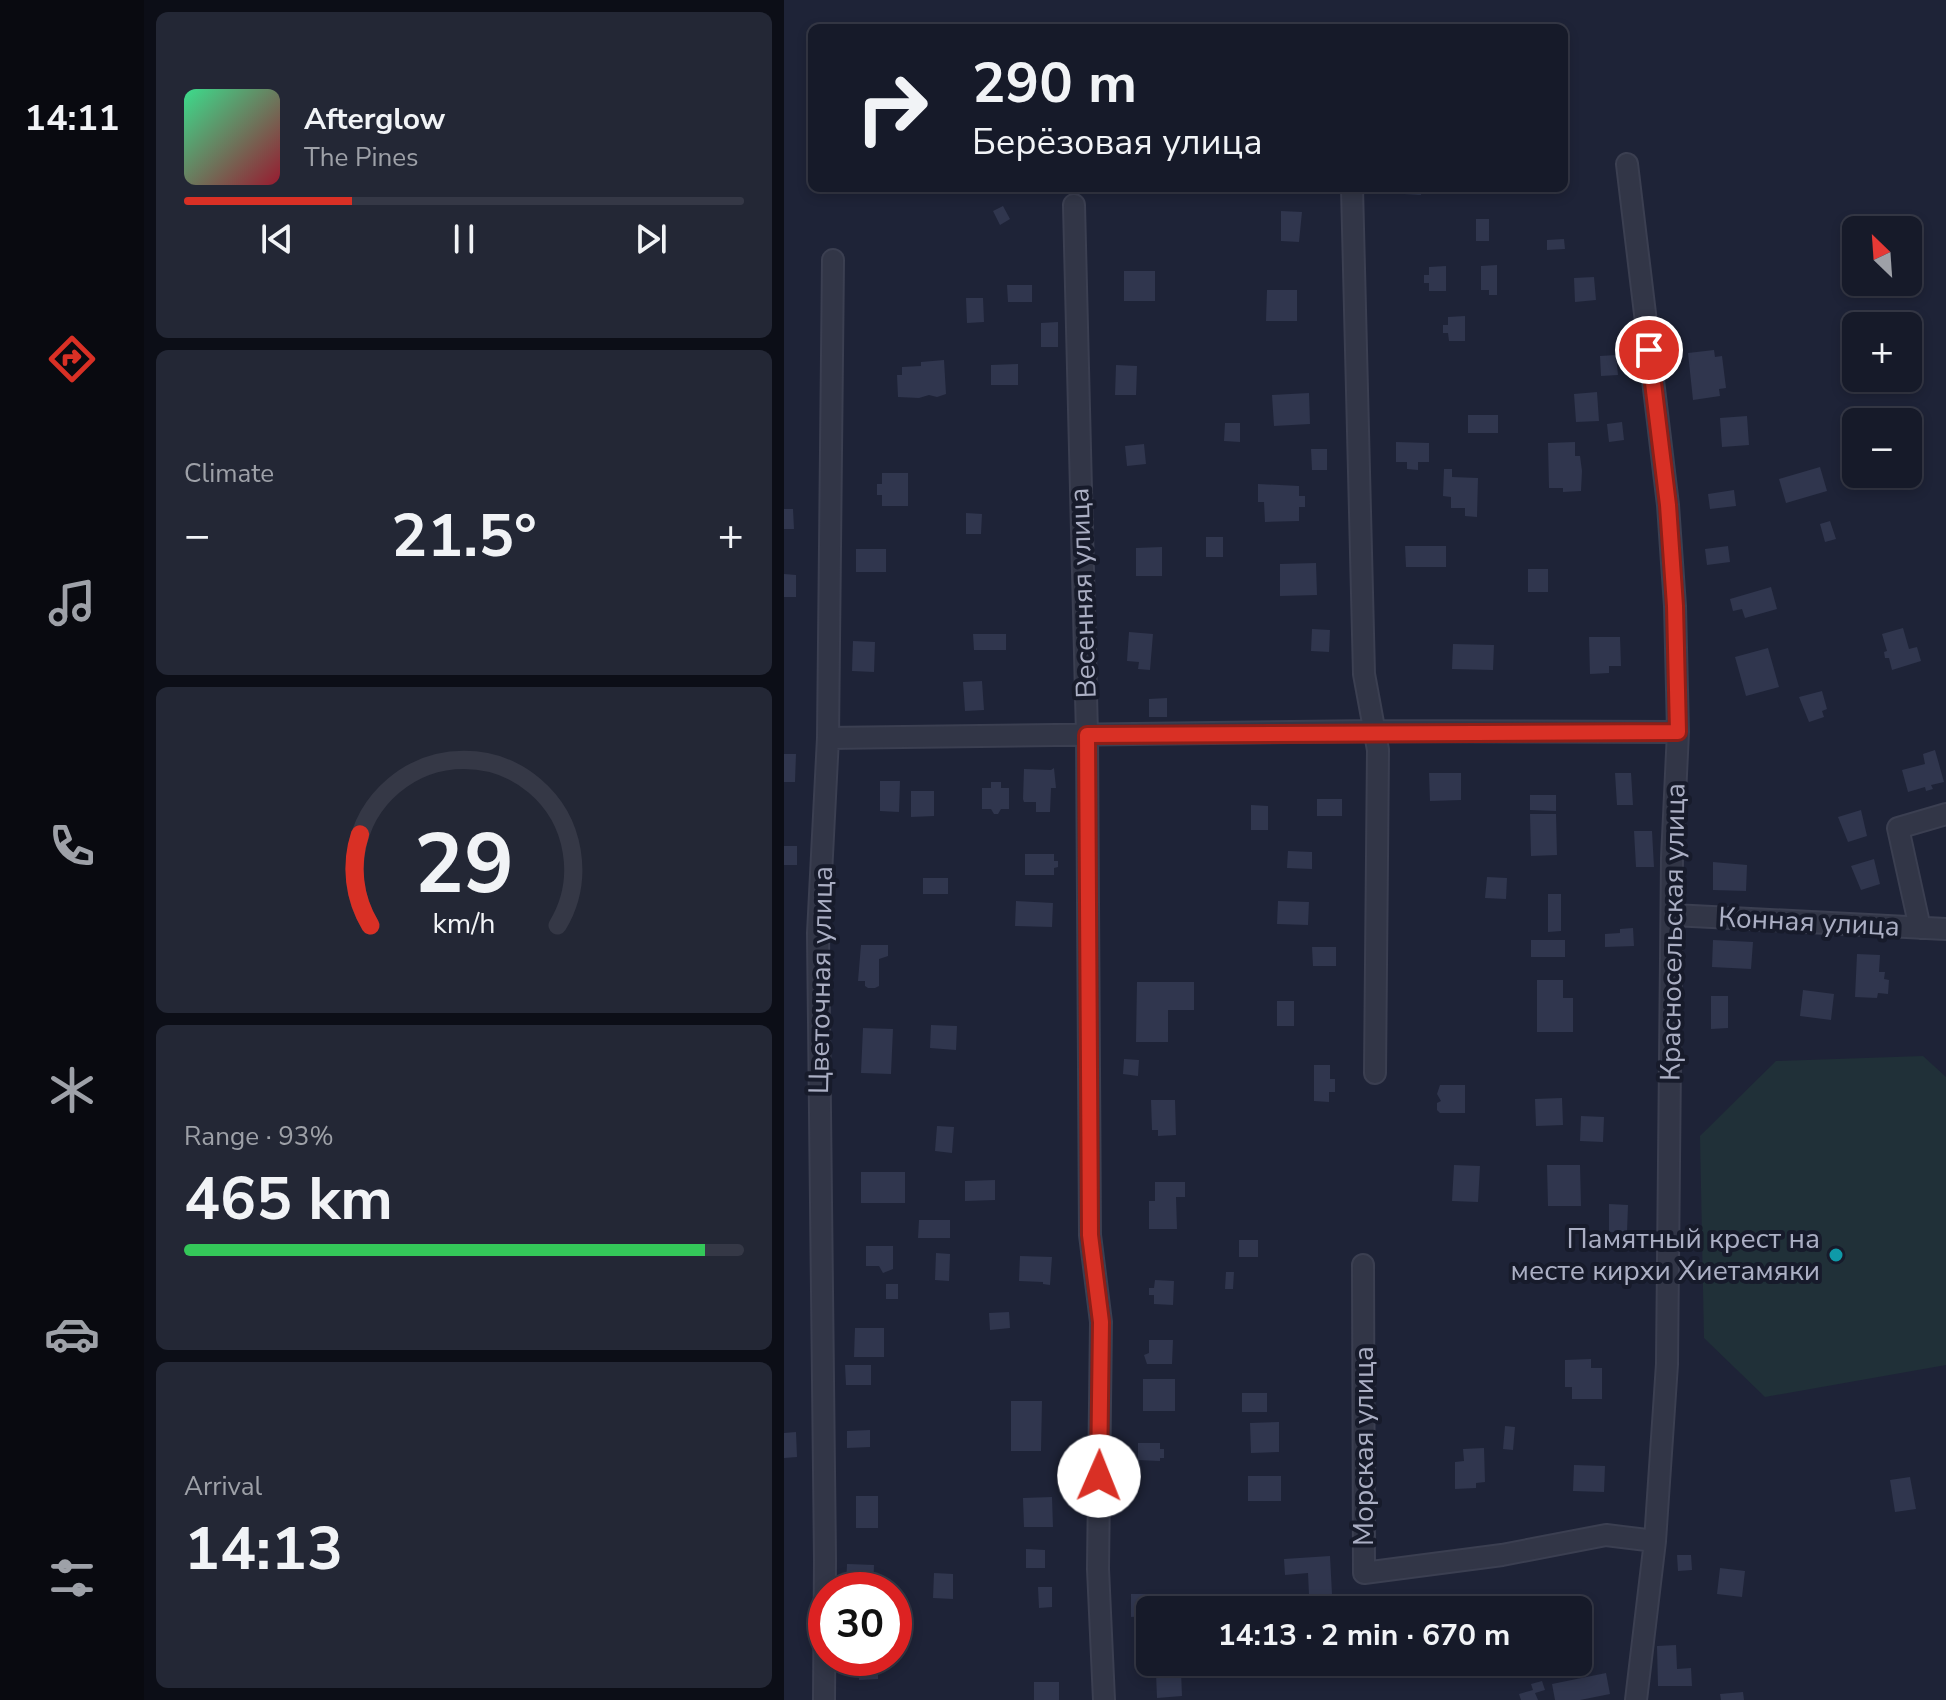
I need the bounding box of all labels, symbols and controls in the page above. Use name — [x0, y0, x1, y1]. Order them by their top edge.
text: 290 m — [972, 45, 1137, 122]
icon: right — [840, 56, 944, 160]
text: 14:11 — [24, 94, 120, 143]
text: Afterglow — [304, 99, 445, 140]
text: Берёзовая улица — [972, 118, 1263, 167]
text: The Pines — [304, 140, 419, 175]
north arrow — [1842, 216, 1922, 296]
map controls — [1842, 216, 1922, 488]
icon: previous — [255, 217, 299, 261]
icon: pause — [442, 217, 486, 261]
icon: next — [629, 217, 673, 261]
button: + — [1842, 312, 1922, 392]
pin — [1615, 316, 1683, 384]
icon: arrive — [1627, 328, 1671, 372]
icon: directions — [44, 331, 100, 387]
button: − — [1842, 408, 1922, 488]
text: Climate — [184, 456, 274, 491]
street label: Весенняя улица — [1060, 487, 1106, 699]
text: 21.5° — [391, 495, 537, 577]
text: − — [184, 506, 210, 566]
text: + — [718, 506, 744, 566]
icon: music — [44, 575, 100, 631]
street label: Красносельская улица — [1651, 783, 1695, 1081]
text: 29 — [414, 808, 514, 921]
icon: phone — [44, 818, 100, 874]
street label: Цветочная улица — [800, 866, 842, 1094]
street label: Конная улица — [1717, 898, 1901, 946]
text: km/h — [433, 904, 495, 943]
icon: climate — [44, 1062, 100, 1118]
text: Range · 93% — [184, 1119, 334, 1154]
text: 465 km — [184, 1158, 393, 1240]
place label: Памятный крест на месте кирхи Хиетамяки — [1511, 1220, 1820, 1290]
marker: Памятный крест на месте кирхи Хиетамяки — [1827, 1246, 1845, 1264]
icon: car — [44, 1306, 100, 1362]
street label: Морская улица — [1345, 1346, 1383, 1546]
position arrow — [1057, 1434, 1141, 1518]
text: Arrival — [184, 1469, 262, 1504]
text: 14:13 — [184, 1508, 343, 1590]
icon: filters — [44, 1550, 100, 1606]
speed limit sign: 30 — [808, 1572, 912, 1676]
text: 14:13 · 2 min · 670 m — [1218, 1615, 1510, 1656]

